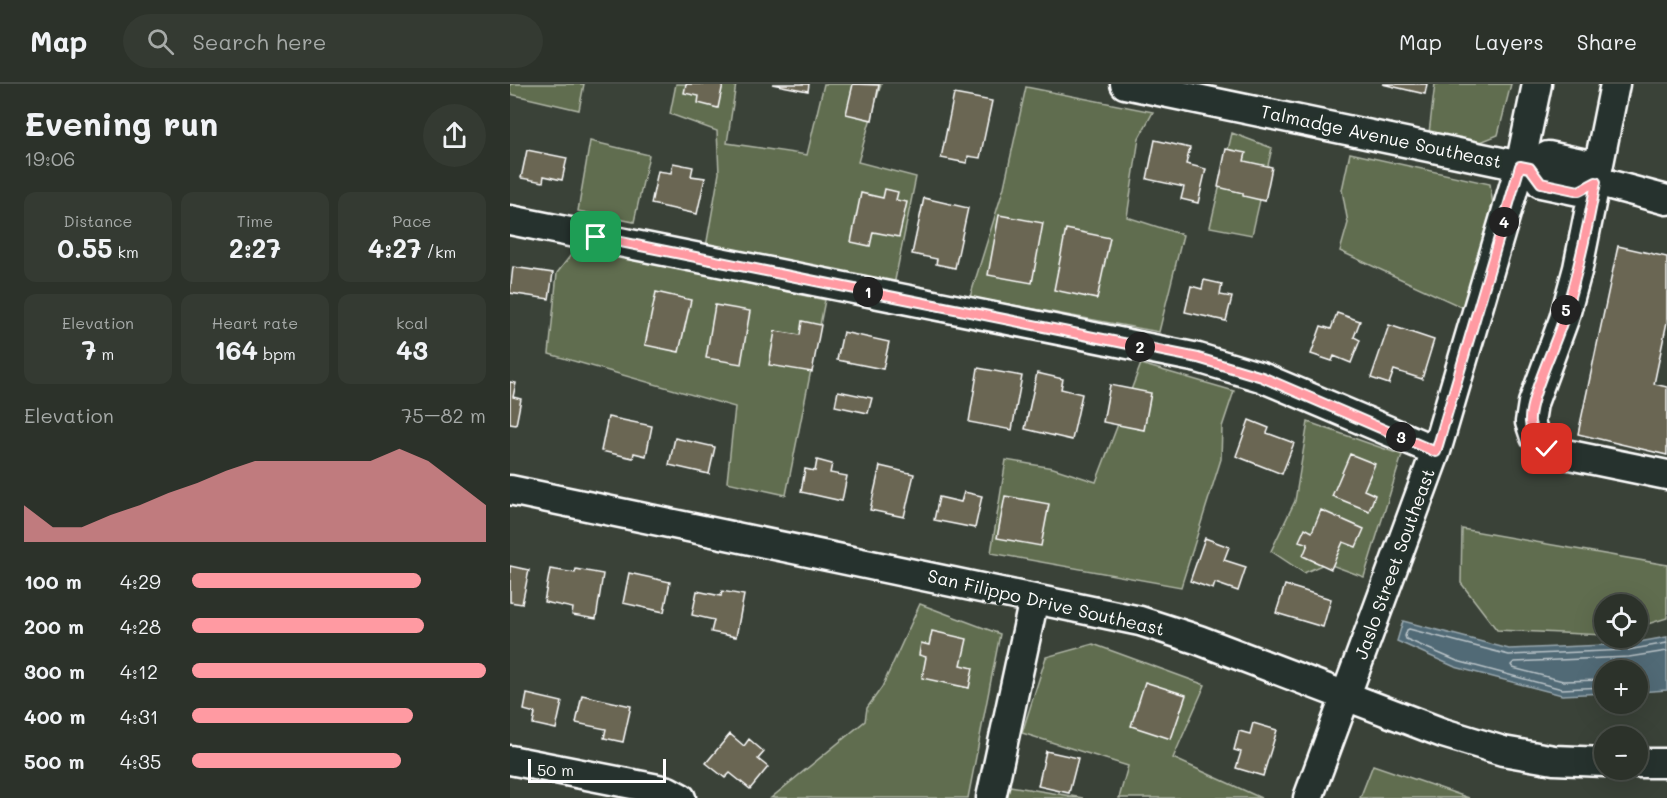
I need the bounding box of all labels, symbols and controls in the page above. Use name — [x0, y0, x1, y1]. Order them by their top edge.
search box — [123, 14, 543, 68]
text: Map — [30, 23, 87, 59]
icon: search — [144, 25, 177, 58]
text: Search here — [192, 27, 326, 56]
text: Map — [1399, 28, 1442, 55]
text: Layers — [1475, 28, 1544, 55]
text: Share — [1577, 28, 1637, 55]
street label: Talmadge Avenue Southeast — [1258, 99, 1504, 173]
text: Evening run — [24, 101, 218, 144]
button: share — [423, 104, 486, 167]
text: 19:06 — [24, 145, 75, 171]
pin: 4 — [1489, 207, 1519, 237]
text: Distance — [64, 210, 132, 231]
text: Time — [237, 210, 273, 231]
text: Pace — [392, 210, 432, 231]
pin — [570, 211, 621, 262]
text: 4 — [1499, 211, 1509, 232]
icon: arrive — [579, 220, 612, 253]
text: 0.55 — [57, 231, 112, 265]
text: 2:27 — [229, 231, 281, 265]
text: 4:27 — [368, 231, 421, 265]
text: km — [112, 241, 139, 262]
text: /km — [421, 241, 456, 262]
pin: 1 — [853, 277, 883, 307]
text: 1 — [864, 281, 872, 302]
pin: 5 — [1551, 295, 1581, 325]
text: 5 — [1561, 299, 1571, 320]
text: Elevation — [62, 312, 134, 333]
text: Heart rate — [212, 312, 298, 333]
text: kcal — [396, 312, 428, 333]
pin: 2 — [1125, 332, 1155, 362]
text: 7 — [82, 333, 96, 367]
text: 164 — [214, 333, 258, 367]
text: 43 — [396, 333, 428, 367]
text: 2 — [1136, 336, 1144, 357]
text: m — [96, 343, 114, 364]
text: bpm — [258, 343, 296, 364]
text: Elevation — [24, 402, 114, 428]
text: 75–82 m — [401, 402, 486, 428]
pin: 3 — [1386, 422, 1416, 452]
pin — [1521, 423, 1572, 474]
text: 3 — [1396, 426, 1406, 447]
icon: check — [1530, 432, 1563, 465]
street label: Jaslo Street Southeast — [1348, 465, 1440, 662]
street label: San Filippo Drive Southeast — [925, 563, 1167, 641]
text: 100 m — [24, 568, 82, 594]
text: 4:29 — [120, 568, 161, 594]
map controls — [1594, 594, 1648, 780]
button: locate — [1594, 594, 1648, 648]
text: 200 m — [24, 613, 84, 639]
text: 4:28 — [120, 613, 161, 639]
text: 300 m — [24, 658, 85, 684]
text: 4:12 — [120, 658, 158, 684]
button: + — [1594, 660, 1648, 714]
text: 400 m — [24, 703, 85, 729]
text: 4:31 — [120, 703, 159, 729]
button: − — [1594, 726, 1648, 780]
text: 500 m — [24, 748, 84, 774]
text: 4:35 — [120, 748, 161, 774]
scale bar — [528, 756, 666, 784]
text: 50 m — [537, 759, 574, 780]

